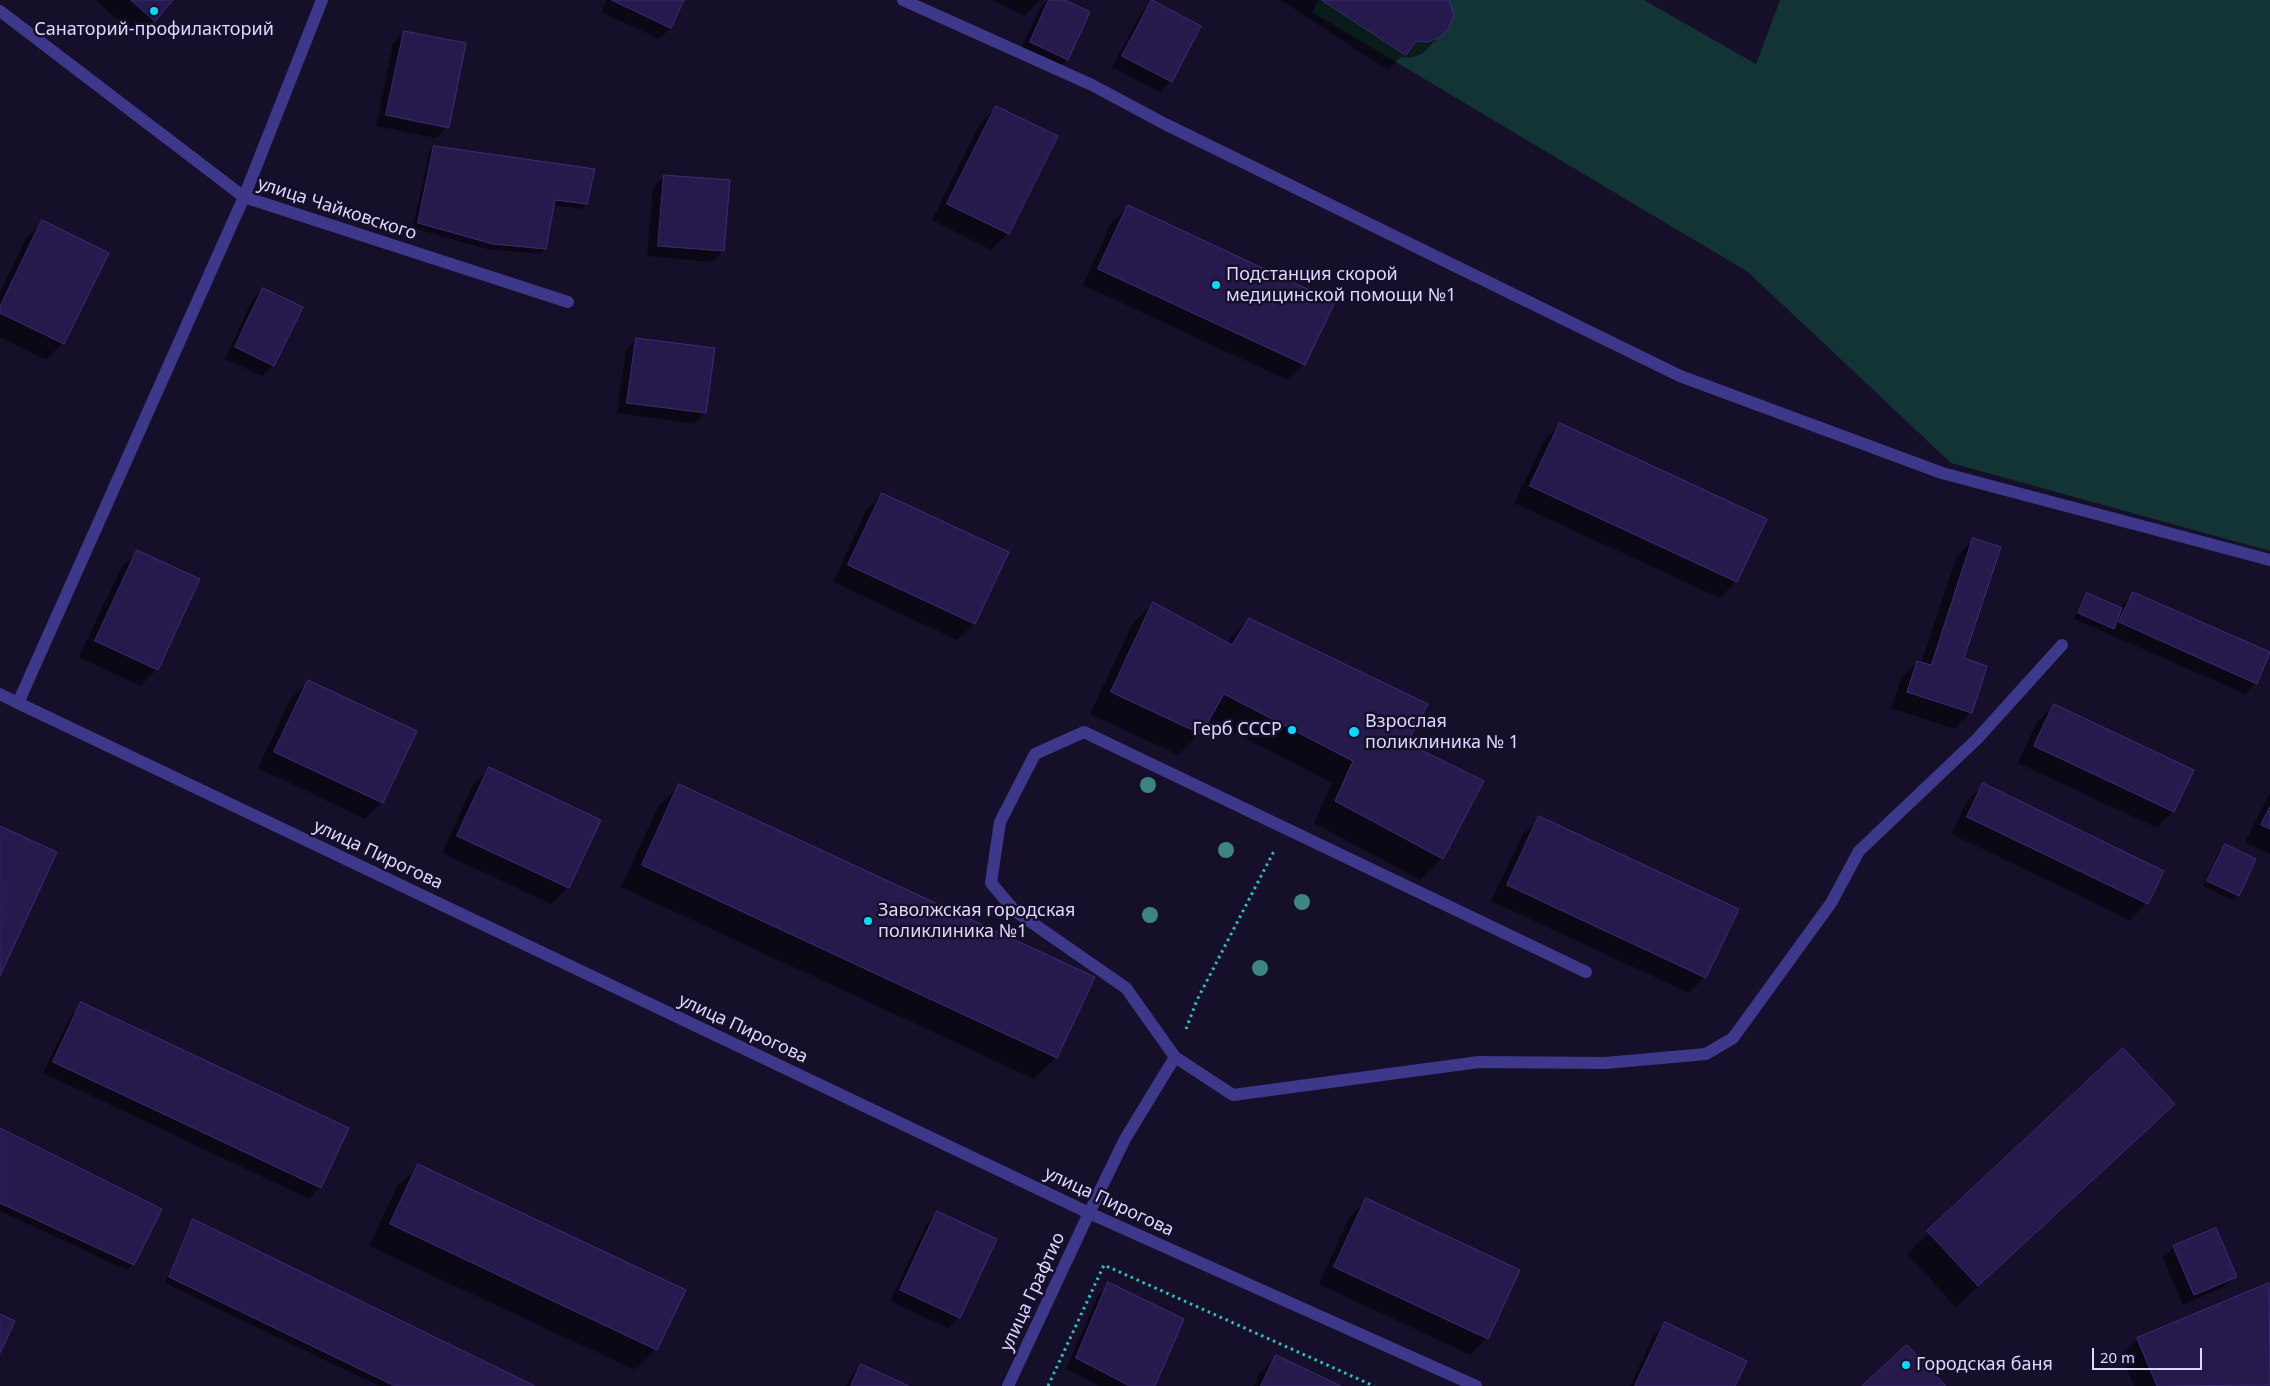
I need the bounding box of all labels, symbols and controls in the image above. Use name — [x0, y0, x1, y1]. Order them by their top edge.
marker: Санаторий-профилакторий — [148, 5, 160, 17]
place label: Санаторий-профилакторий — [34, 19, 274, 41]
street label: улица Чайковского — [255, 173, 419, 245]
place label: Подстанция скорой медицинской помощи №1 — [1226, 264, 1456, 306]
marker: Подстанция скорой медицинской помощи №1 — [1210, 279, 1222, 291]
place label: Взрослая поликлиника № 1 — [1365, 711, 1519, 754]
place label: Герб СССР — [1193, 719, 1282, 741]
marker: Герб СССР — [1286, 724, 1298, 736]
marker: Взрослая поликлиника № 1 — [1347, 725, 1361, 739]
street label: улица Пирогова — [310, 816, 446, 894]
place label: Заволжская городская поликлиника №1 — [878, 900, 1075, 942]
marker: Заволжская городская поликлиника №1 — [862, 915, 874, 927]
street label: улица Пирогова — [675, 990, 811, 1068]
street label: улица Пирогова — [1041, 1163, 1177, 1241]
street label: улица Графтио — [996, 1229, 1070, 1355]
scale bar — [2095, 1338, 2205, 1370]
text: 20 m — [2100, 1347, 2135, 1367]
place label: Городская баня — [1916, 1354, 2053, 1376]
marker: Городская баня — [1900, 1359, 1912, 1371]

